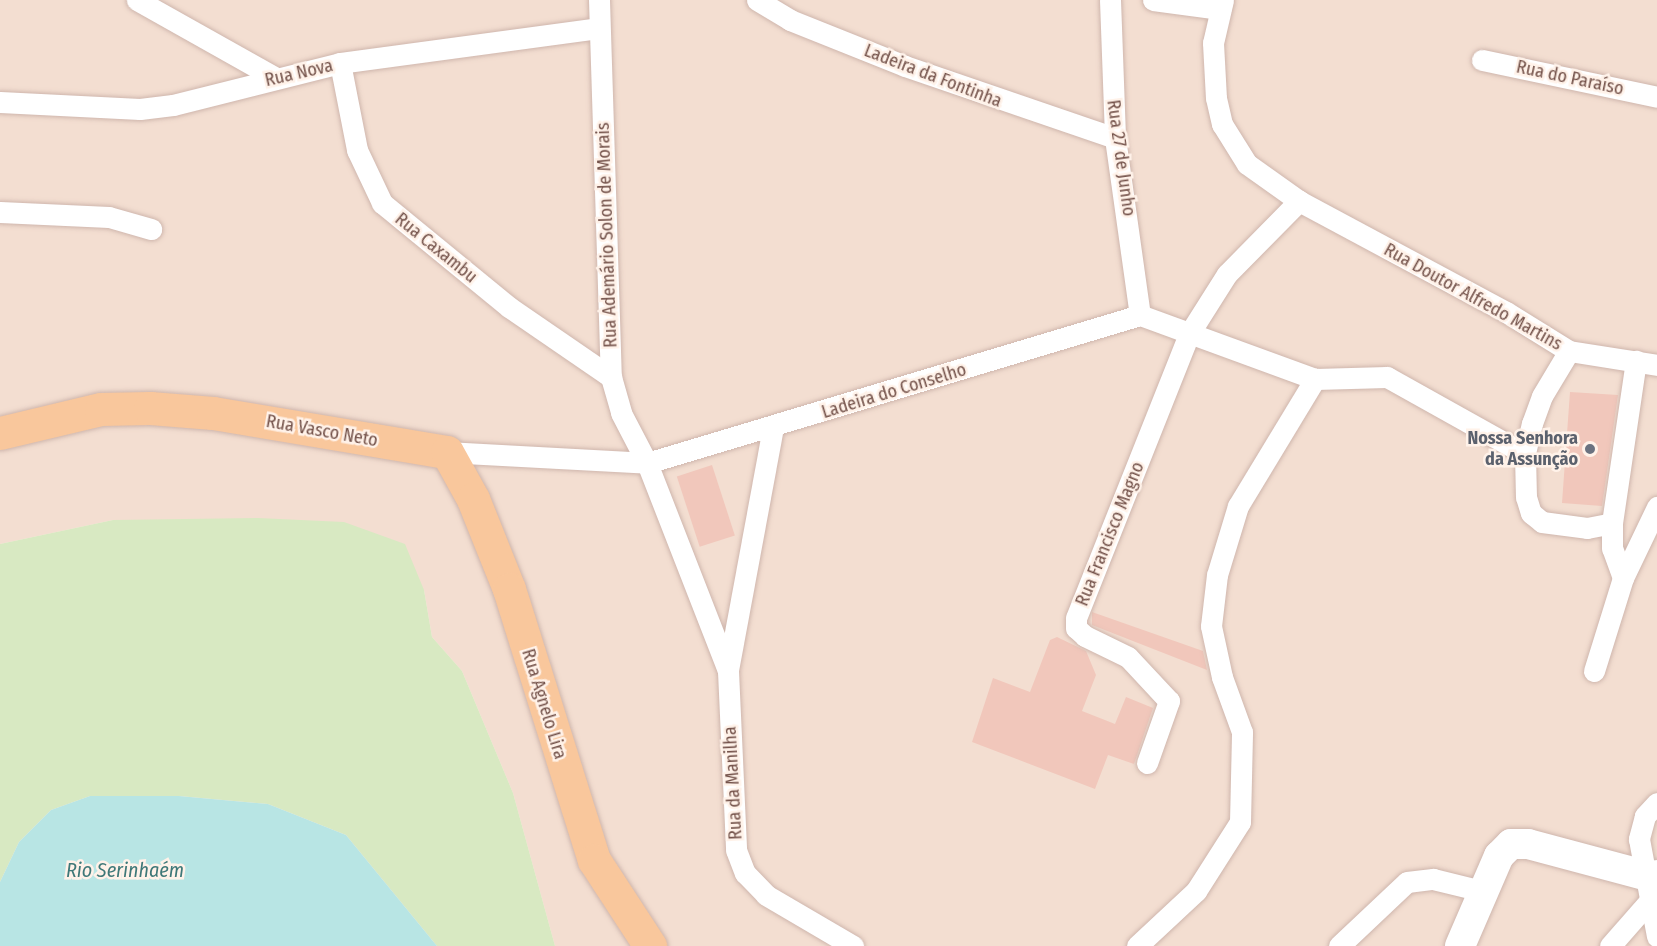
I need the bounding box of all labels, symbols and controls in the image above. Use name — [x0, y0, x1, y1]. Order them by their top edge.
street label: Ladeira da Fontinha — [861, 40, 1005, 112]
street label: Rua Nova — [263, 55, 335, 91]
street label: Rua do Paraíso — [1514, 56, 1626, 100]
street label: Rua 27 de Junho — [1102, 98, 1140, 218]
street label: Rua Ademário Solon de Morais — [592, 122, 622, 348]
street label: Rua Caxambu — [391, 208, 481, 288]
street label: Rua Doutor Alfredo Martins — [1380, 239, 1566, 355]
street label: Ladeira do Conselho — [819, 359, 969, 423]
street label: Rua Vasco Neto — [264, 411, 380, 451]
place label: Nossa Senhora da Assunção — [1467, 428, 1578, 470]
marker: Nossa Senhora da Assunção — [1583, 442, 1597, 456]
street label: Rua Francisco Magno — [1071, 459, 1149, 609]
street label: Rua Agnelo Lira — [517, 646, 571, 762]
street label: Rua da Manilha — [719, 726, 747, 840]
water label: Rio Serinhaém — [66, 858, 184, 882]

